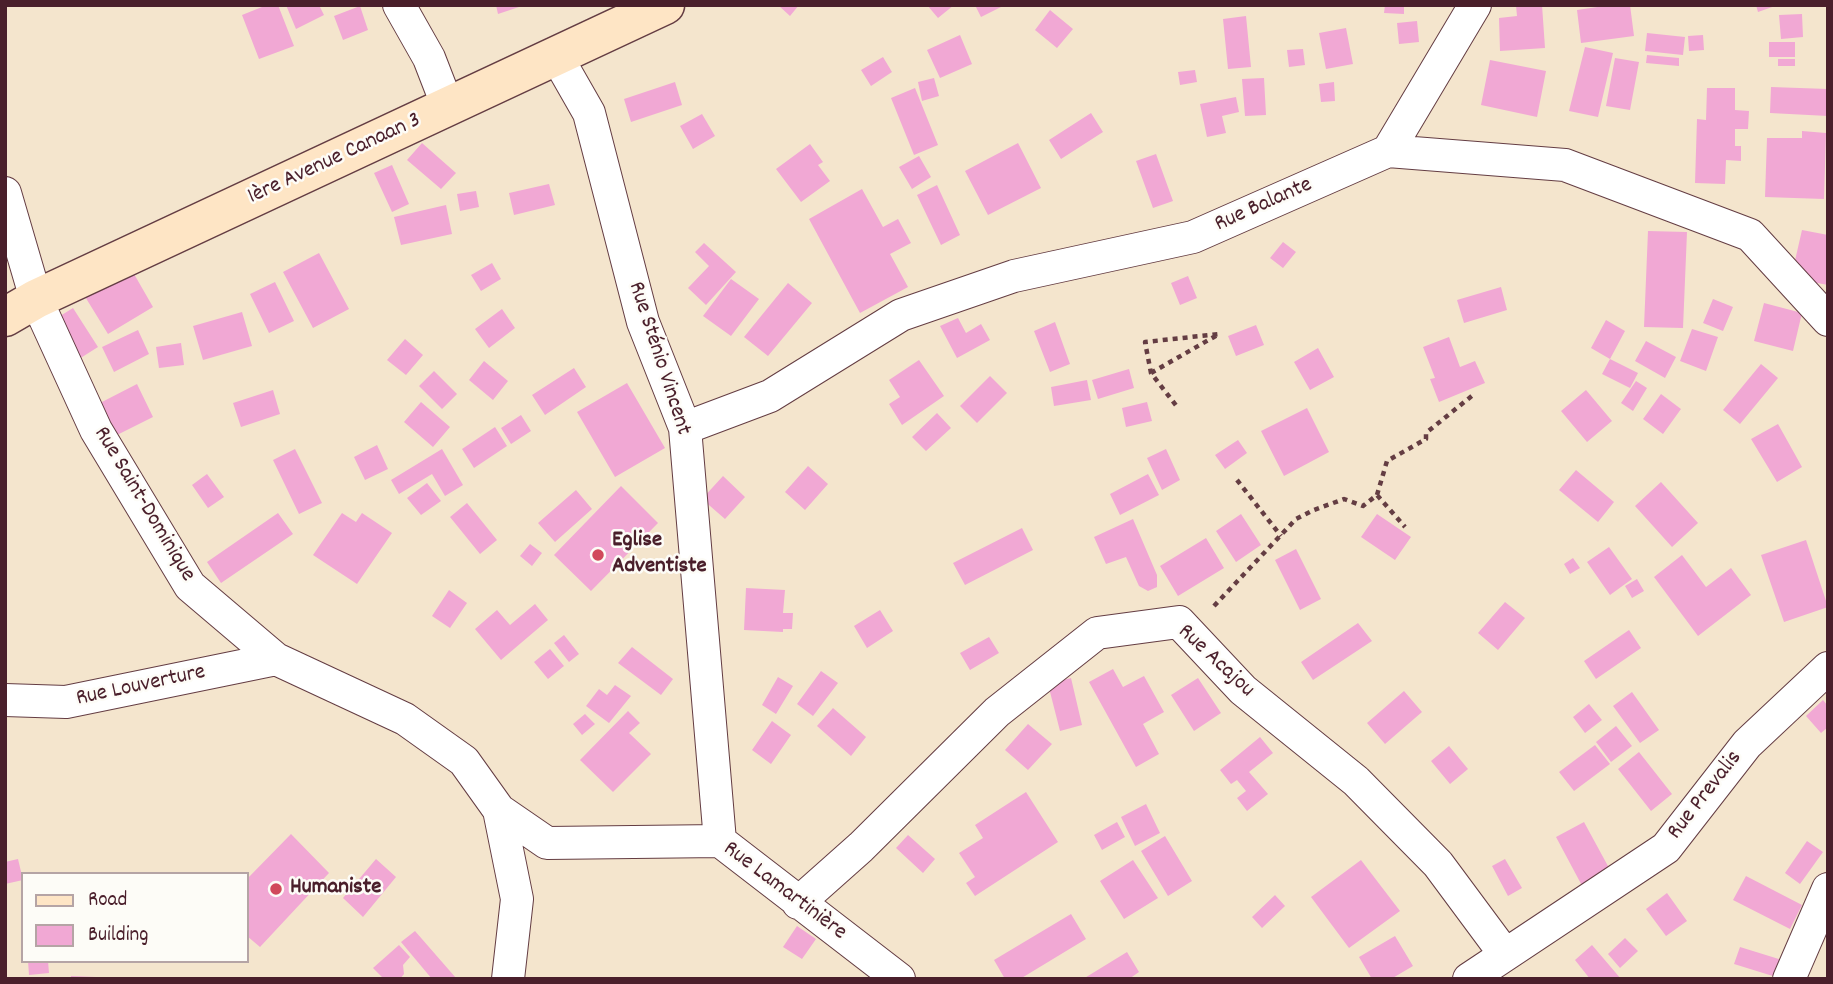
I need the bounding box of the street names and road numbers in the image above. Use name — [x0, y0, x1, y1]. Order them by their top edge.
street label: 1ère Avenue Canaan 3 — [244, 108, 426, 212]
street label: Rue Balante — [1211, 172, 1317, 240]
street label: Rue Sténio Vincent — [620, 279, 696, 439]
street label: Rue Saint-Dominique — [86, 423, 200, 587]
street label: Rue Acajou — [1171, 619, 1259, 705]
street label: Rue Louverture — [74, 660, 208, 714]
street label: Rue Prevalis — [1663, 746, 1749, 846]
street label: Rue Lamartinière — [717, 836, 851, 948]

